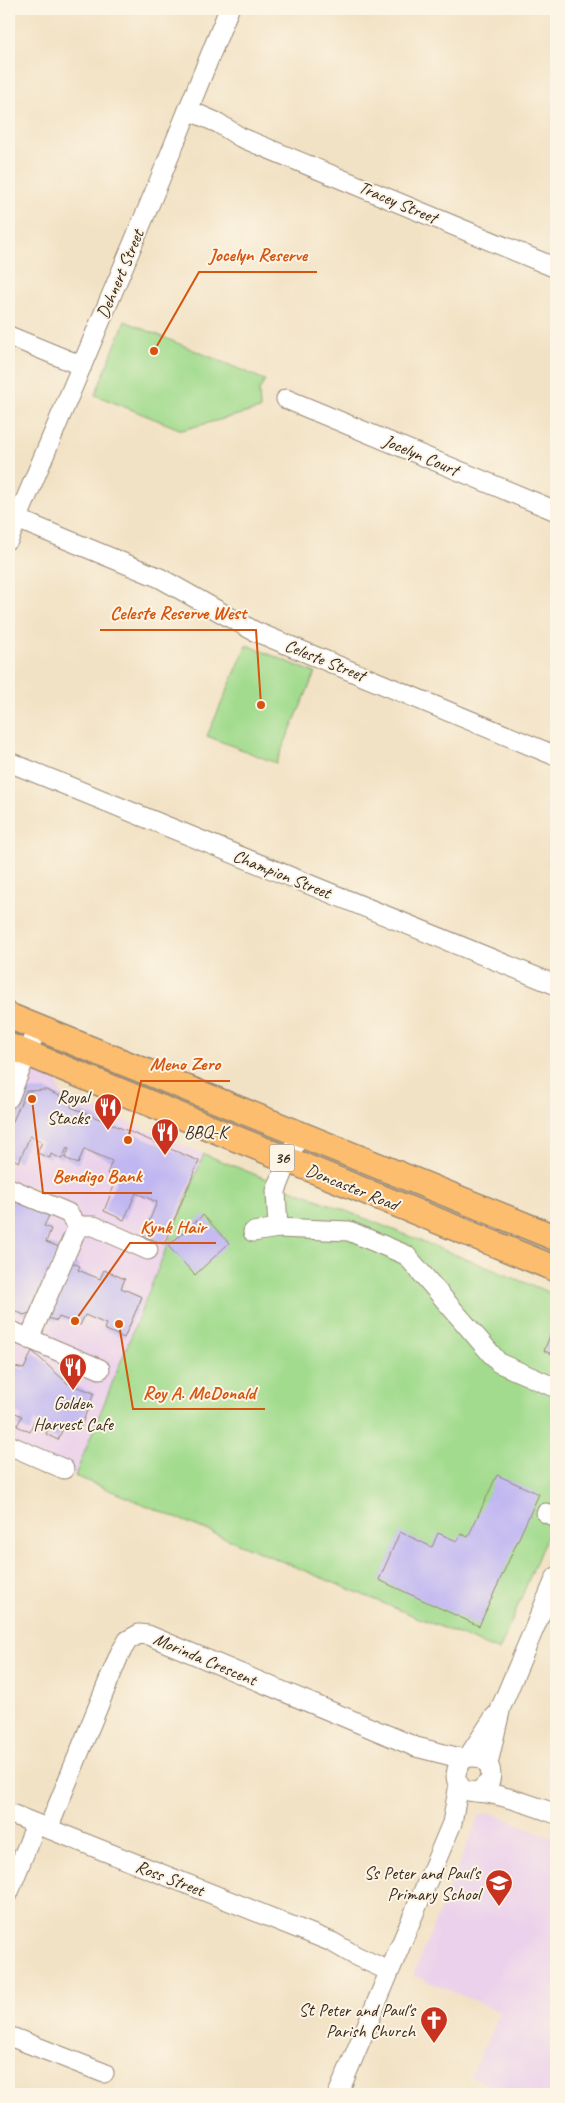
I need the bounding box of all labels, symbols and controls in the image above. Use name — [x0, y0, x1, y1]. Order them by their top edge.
street label: Tracey Street — [356, 176, 443, 230]
street label: Dehnert Street — [91, 224, 149, 322]
callout: Jocelyn Reserve — [199, 238, 317, 272]
text: Jocelyn Reserve — [207, 243, 309, 267]
street label: Jocelyn Court — [379, 429, 465, 482]
callout: Celeste Reserve West — [100, 596, 256, 630]
text: Celeste Reserve West — [110, 601, 249, 625]
street label: Celeste Street — [282, 634, 371, 687]
street label: Champion Street — [230, 844, 336, 904]
callout: Meno Zero — [141, 1047, 230, 1081]
text: Meno Zero — [150, 1052, 221, 1076]
place label: Royal Stacks — [47, 1086, 92, 1129]
restaurant icon: Royal Stacks — [93, 1092, 123, 1131]
restaurant icon: BBQ-K — [150, 1117, 180, 1156]
place label: BBQ-K — [184, 1121, 231, 1143]
road number: 36 — [270, 1144, 294, 1172]
callout: Bendigo Bank — [43, 1159, 152, 1193]
street label: Doncaster Road — [303, 1159, 404, 1217]
text: Bendigo Bank — [53, 1164, 143, 1188]
callout: Kynk Hair — [130, 1209, 216, 1243]
text: Kynk Hair — [140, 1215, 208, 1239]
restaurant icon: Golden Harvest Cafe — [58, 1352, 88, 1391]
callout: Roy A. McDonald — [133, 1375, 265, 1409]
text: Roy A. McDonald — [143, 1381, 259, 1405]
place label: Golden Harvest Cafe — [33, 1392, 114, 1435]
street label: Morinda Crescent — [150, 1627, 262, 1691]
street label: Ross Street — [133, 1855, 209, 1902]
place label: Ss Peter and Paul's Primary School — [364, 1862, 483, 1905]
school or university icon: Ss Peter and Paul's Primary School — [484, 1868, 514, 1907]
place label: St Peter and Paul's Parish Church — [299, 1999, 417, 2042]
church icon: St Peter and Paul's Parish Church — [419, 2005, 449, 2044]

